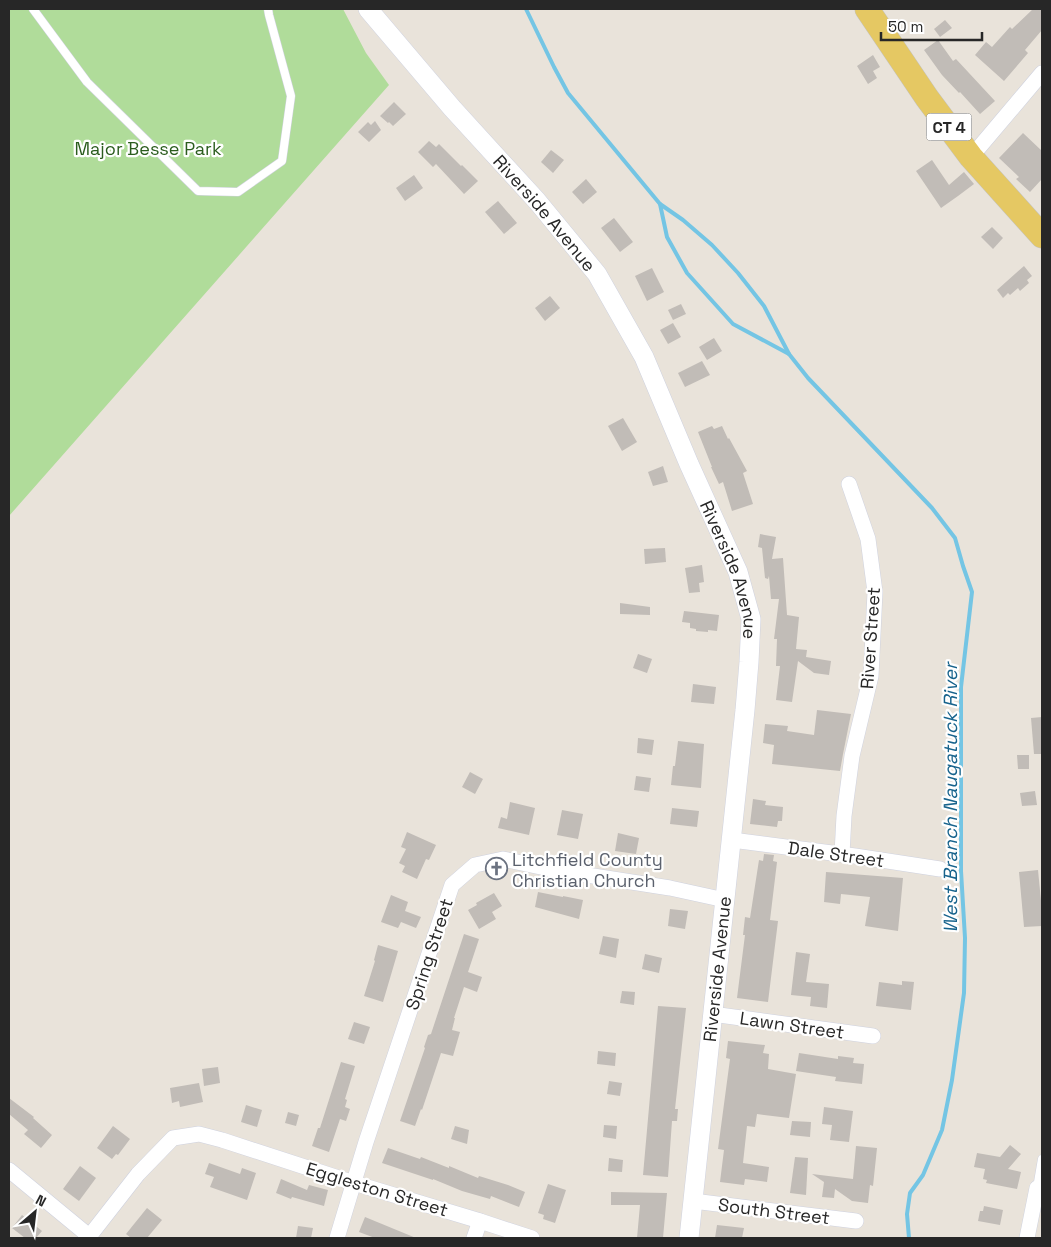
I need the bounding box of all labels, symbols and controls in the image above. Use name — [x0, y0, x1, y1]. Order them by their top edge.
scale bar — [881, 10, 982, 42]
text: 50 m — [888, 17, 923, 36]
road number: CT 4 — [926, 114, 972, 140]
park label: Major Besse Park — [74, 137, 222, 160]
street label: Riverside Avenue — [489, 150, 601, 276]
street label: Riverside Avenue — [695, 497, 763, 640]
street label: River Street — [855, 586, 885, 690]
water label: West Branch Naugatuck River — [938, 661, 963, 933]
street label: Dale Street — [786, 836, 886, 872]
place label: Litchfield County Christian Church — [512, 848, 663, 892]
church icon: Litchfield County Christian Church — [484, 857, 508, 881]
street label: Spring Street — [400, 895, 458, 1013]
street label: Riverside Avenue — [698, 895, 736, 1043]
street label: Lawn Street — [738, 1006, 846, 1044]
street label: Eggleston Street — [303, 1156, 451, 1222]
north arrow — [10, 1187, 60, 1237]
text: N — [33, 1190, 49, 1211]
street label: South Street — [717, 1193, 831, 1229]

